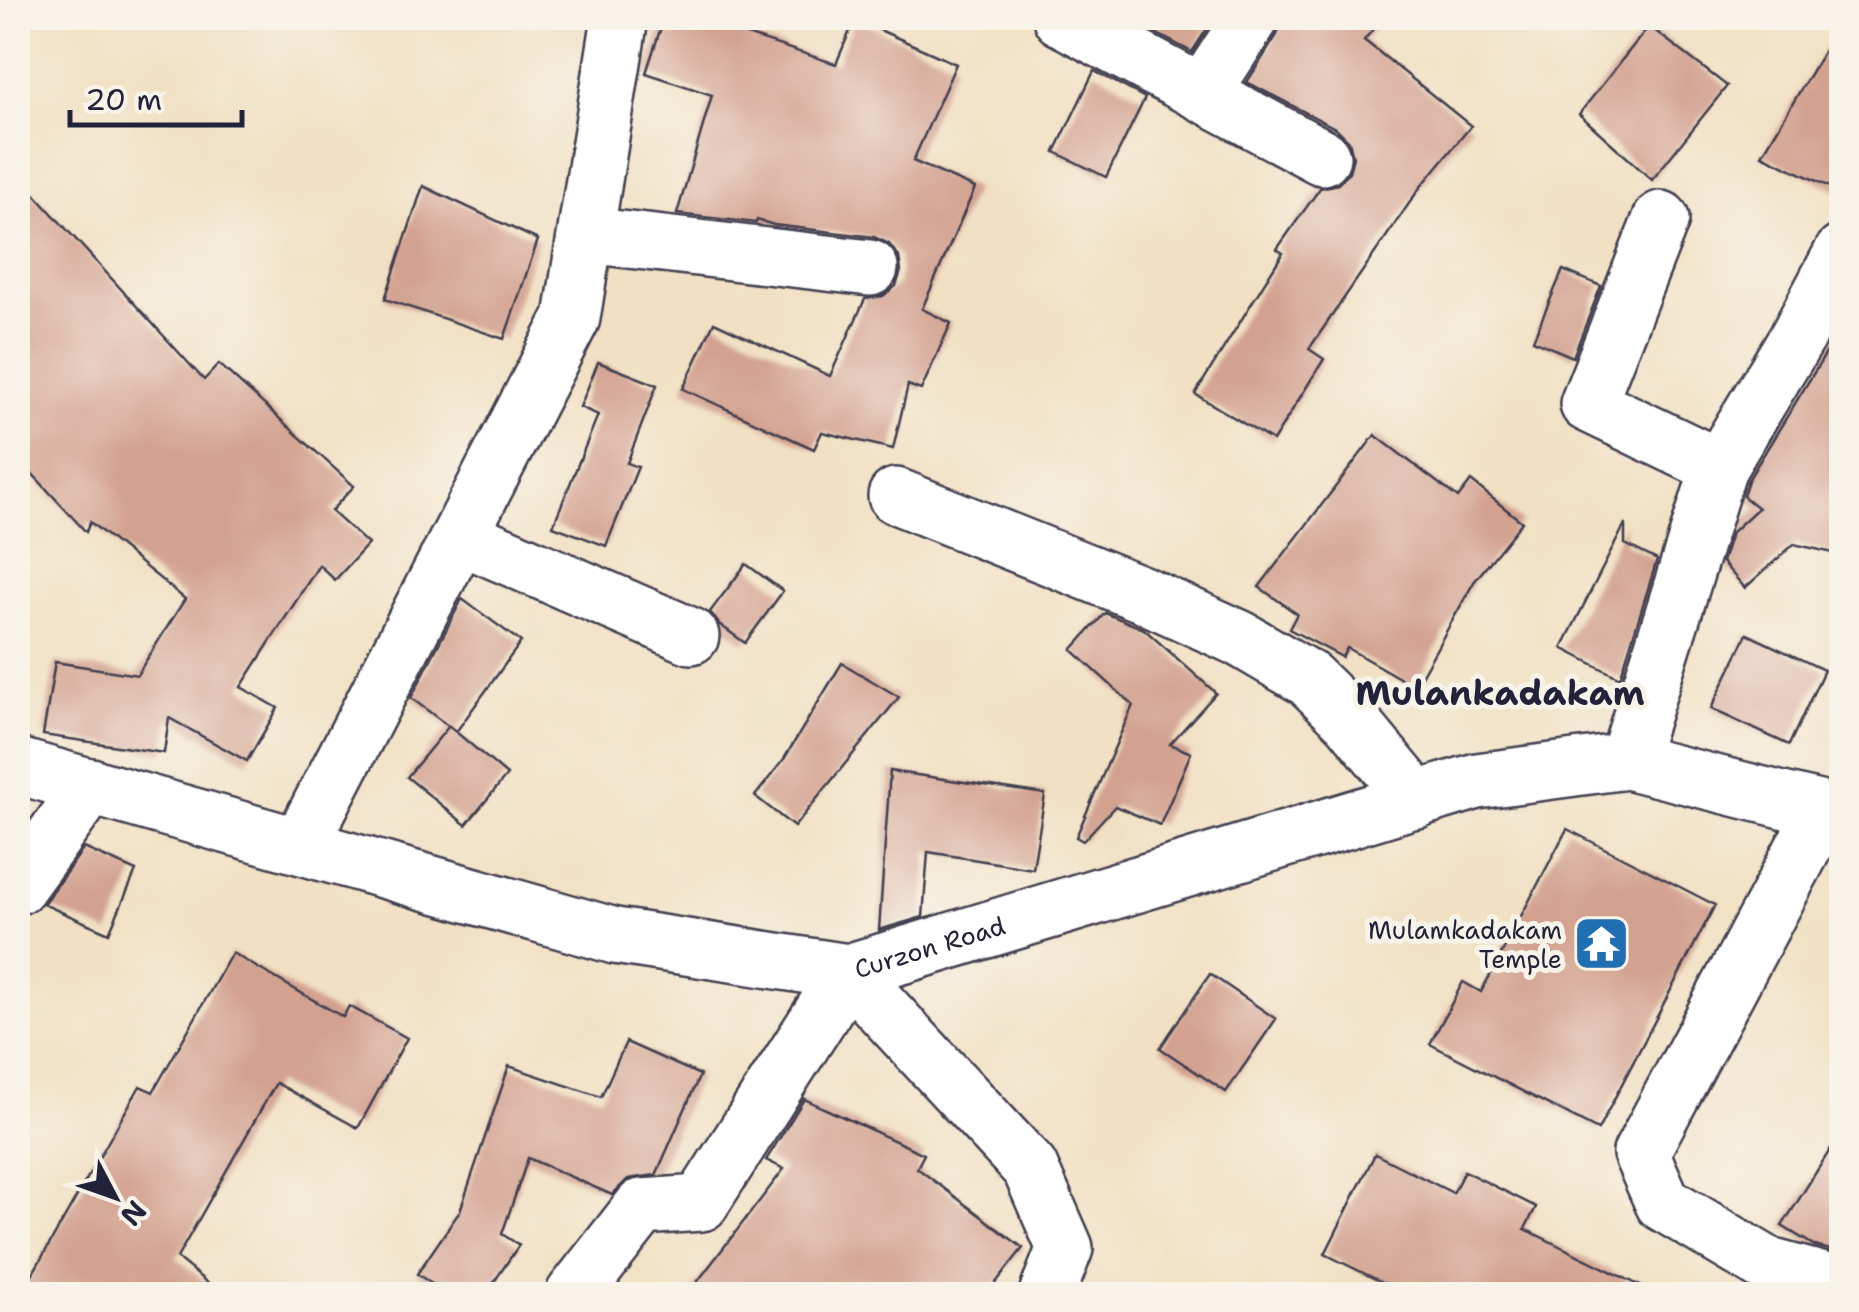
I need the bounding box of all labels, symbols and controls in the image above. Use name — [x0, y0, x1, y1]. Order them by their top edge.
scale bar — [70, 65, 242, 127]
text: 20 m — [85, 79, 162, 120]
district label: Mulankadakam — [1355, 669, 1645, 716]
street label: Curzon Road — [850, 908, 1009, 986]
place label: Mulamkadakam Temple — [1368, 913, 1562, 976]
temple icon: Mulamkadakam Temple — [1571, 914, 1631, 974]
north arrow — [65, 1147, 165, 1247]
text: N — [112, 1193, 155, 1234]

